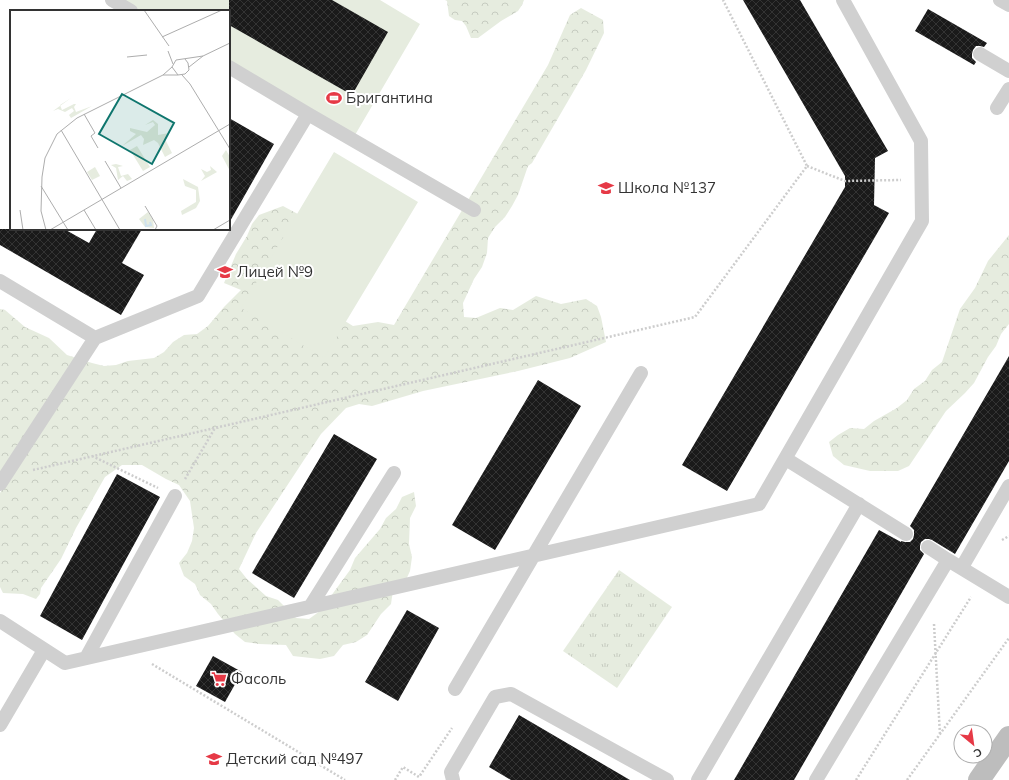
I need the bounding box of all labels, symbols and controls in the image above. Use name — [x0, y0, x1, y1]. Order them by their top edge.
inset map — [10, 10, 230, 230]
place label: Бригантина — [346, 88, 433, 107]
sports icon: Бригантина — [325, 89, 343, 107]
place label: Школа №137 — [618, 178, 716, 197]
school or university icon: Школа №137 — [597, 179, 615, 197]
place label: Лицей №9 — [237, 262, 313, 281]
school or university icon: Лицей №9 — [216, 263, 234, 281]
place label: Фасоль — [231, 669, 286, 688]
supermarket icon: Фасоль — [210, 670, 228, 688]
north arrow — [953, 724, 993, 764]
text: С — [971, 745, 985, 761]
place label: Детский сад №497 — [226, 749, 364, 768]
school or university icon: Детский сад №497 — [205, 750, 223, 768]

